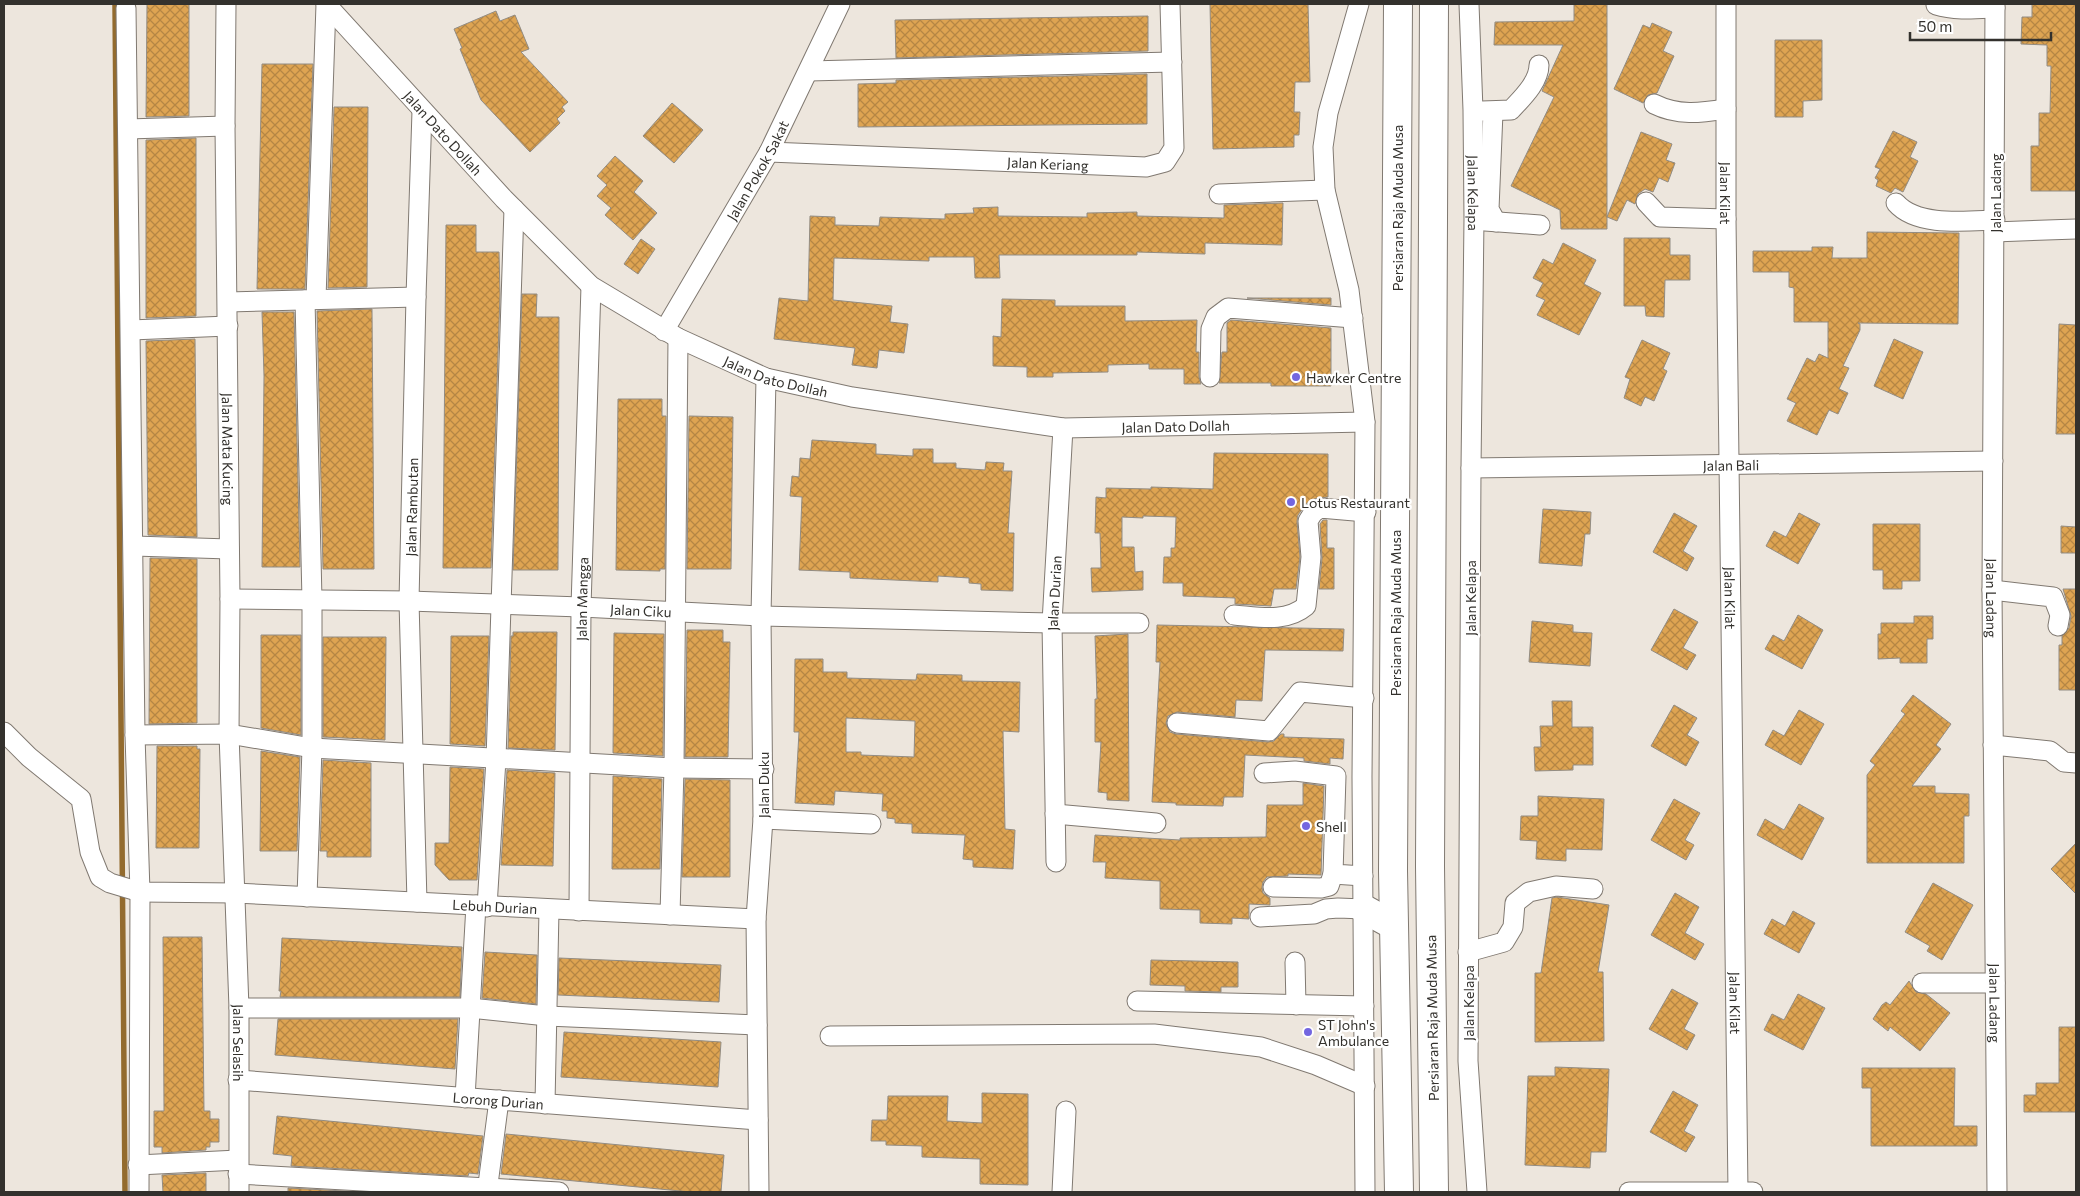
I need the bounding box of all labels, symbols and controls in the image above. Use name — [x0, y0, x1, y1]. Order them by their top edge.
scale bar — [1910, 10, 2051, 42]
text: 50 m — [1918, 17, 1952, 35]
street label: Jalan Dato Dollah — [400, 87, 486, 178]
street label: Jalan Pokok Sakat — [722, 117, 792, 223]
street label: Persiaran Raja Muda Musa — [1389, 125, 1406, 291]
street label: Jalan Keriang — [1007, 153, 1089, 173]
street label: Jalan Ladang — [1987, 153, 2004, 233]
street label: Jalan Kelapa — [1465, 155, 1483, 231]
street label: Jalan Kilat — [1717, 162, 1735, 225]
street label: Jalan Dato Dollah — [721, 351, 830, 400]
place label: Hawker Centre — [1306, 369, 1401, 386]
marker: Hawker Centre — [1290, 371, 1302, 383]
street label: Jalan Mata Kucing — [219, 393, 238, 506]
street label: Jalan Dato Dollah — [1121, 416, 1230, 435]
street label: Jalan Bali — [1703, 456, 1759, 473]
street label: Jalan Rambutan — [402, 457, 421, 557]
place label: Lotus Restaurant — [1301, 494, 1410, 511]
marker: Lotus Restaurant — [1285, 496, 1297, 508]
street label: Persiaran Raja Muda Musa — [1387, 530, 1404, 696]
street label: Jalan Durian — [1043, 555, 1064, 631]
street label: Jalan Mangga — [572, 557, 591, 641]
street label: Jalan Ladang — [1983, 558, 2001, 638]
street label: Jalan Kelapa — [1462, 560, 1479, 636]
street label: Jalan Kilat — [1722, 567, 1740, 630]
street label: Jalan Ciku — [610, 600, 672, 620]
street label: Jalan Duku — [755, 752, 772, 818]
place label: Shell — [1316, 818, 1347, 835]
marker: Shell — [1300, 820, 1312, 832]
street label: Lebuh Durian — [452, 895, 538, 917]
street label: Persiaran Raja Muda Musa — [1422, 935, 1442, 1101]
street label: Jalan Ladang — [1987, 963, 2004, 1043]
street label: Jalan Kelapa — [1460, 965, 1477, 1041]
street label: Jalan Kilat — [1727, 972, 1745, 1035]
street label: Jalan Selasih — [230, 1004, 248, 1082]
place label: ST John's Ambulance — [1318, 1016, 1389, 1049]
marker: ST John's Ambulance — [1302, 1026, 1314, 1038]
street label: Lorong Durian — [452, 1088, 544, 1112]

